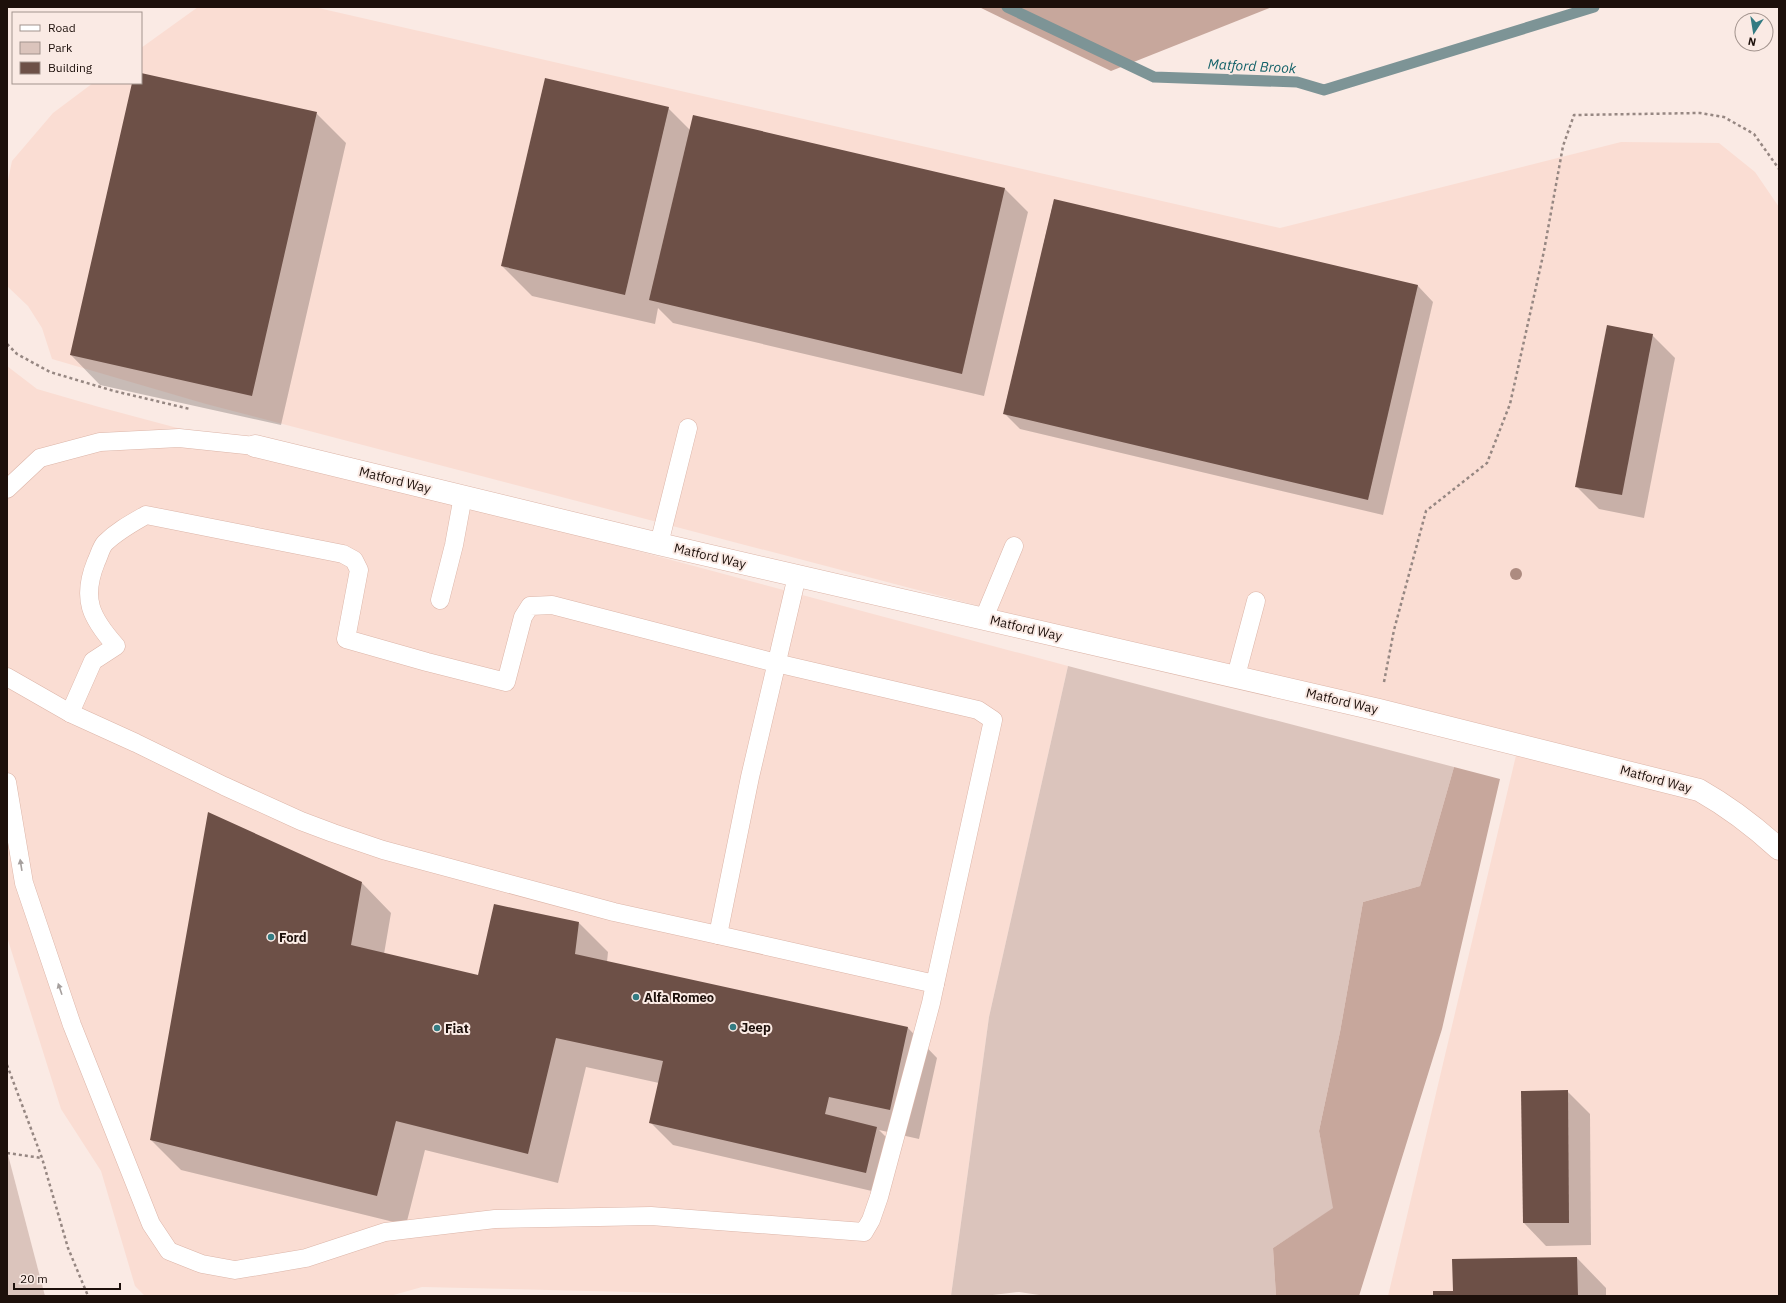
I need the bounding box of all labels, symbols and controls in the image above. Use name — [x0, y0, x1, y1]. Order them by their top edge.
legend — [12, 12, 142, 84]
north arrow — [1734, 12, 1774, 52]
text: Road — [48, 20, 76, 35]
text: N — [1747, 34, 1757, 49]
text: Park — [48, 40, 73, 55]
water label: Matford Brook — [1207, 55, 1297, 77]
text: Building — [48, 60, 93, 75]
street label: Matford Way — [357, 463, 433, 497]
street label: Matford Way — [672, 539, 748, 573]
street label: Matford Way — [988, 611, 1064, 645]
street label: Matford Way — [1304, 684, 1380, 718]
street label: Matford Way — [1618, 761, 1694, 797]
one-way arrow — [18, 859, 24, 871]
place label: Ford — [279, 929, 307, 946]
marker: Ford — [266, 932, 276, 942]
one-way arrow — [57, 982, 63, 994]
place label: Alfa Romeo — [644, 989, 714, 1006]
marker: Alfa Romeo — [631, 992, 641, 1002]
place label: Jeep — [741, 1019, 771, 1036]
place label: Fiat — [445, 1020, 469, 1037]
marker: Jeep — [728, 1022, 738, 1032]
marker: Fiat — [432, 1023, 442, 1033]
scale bar — [14, 1265, 120, 1291]
text: 20 m — [20, 1271, 48, 1286]

